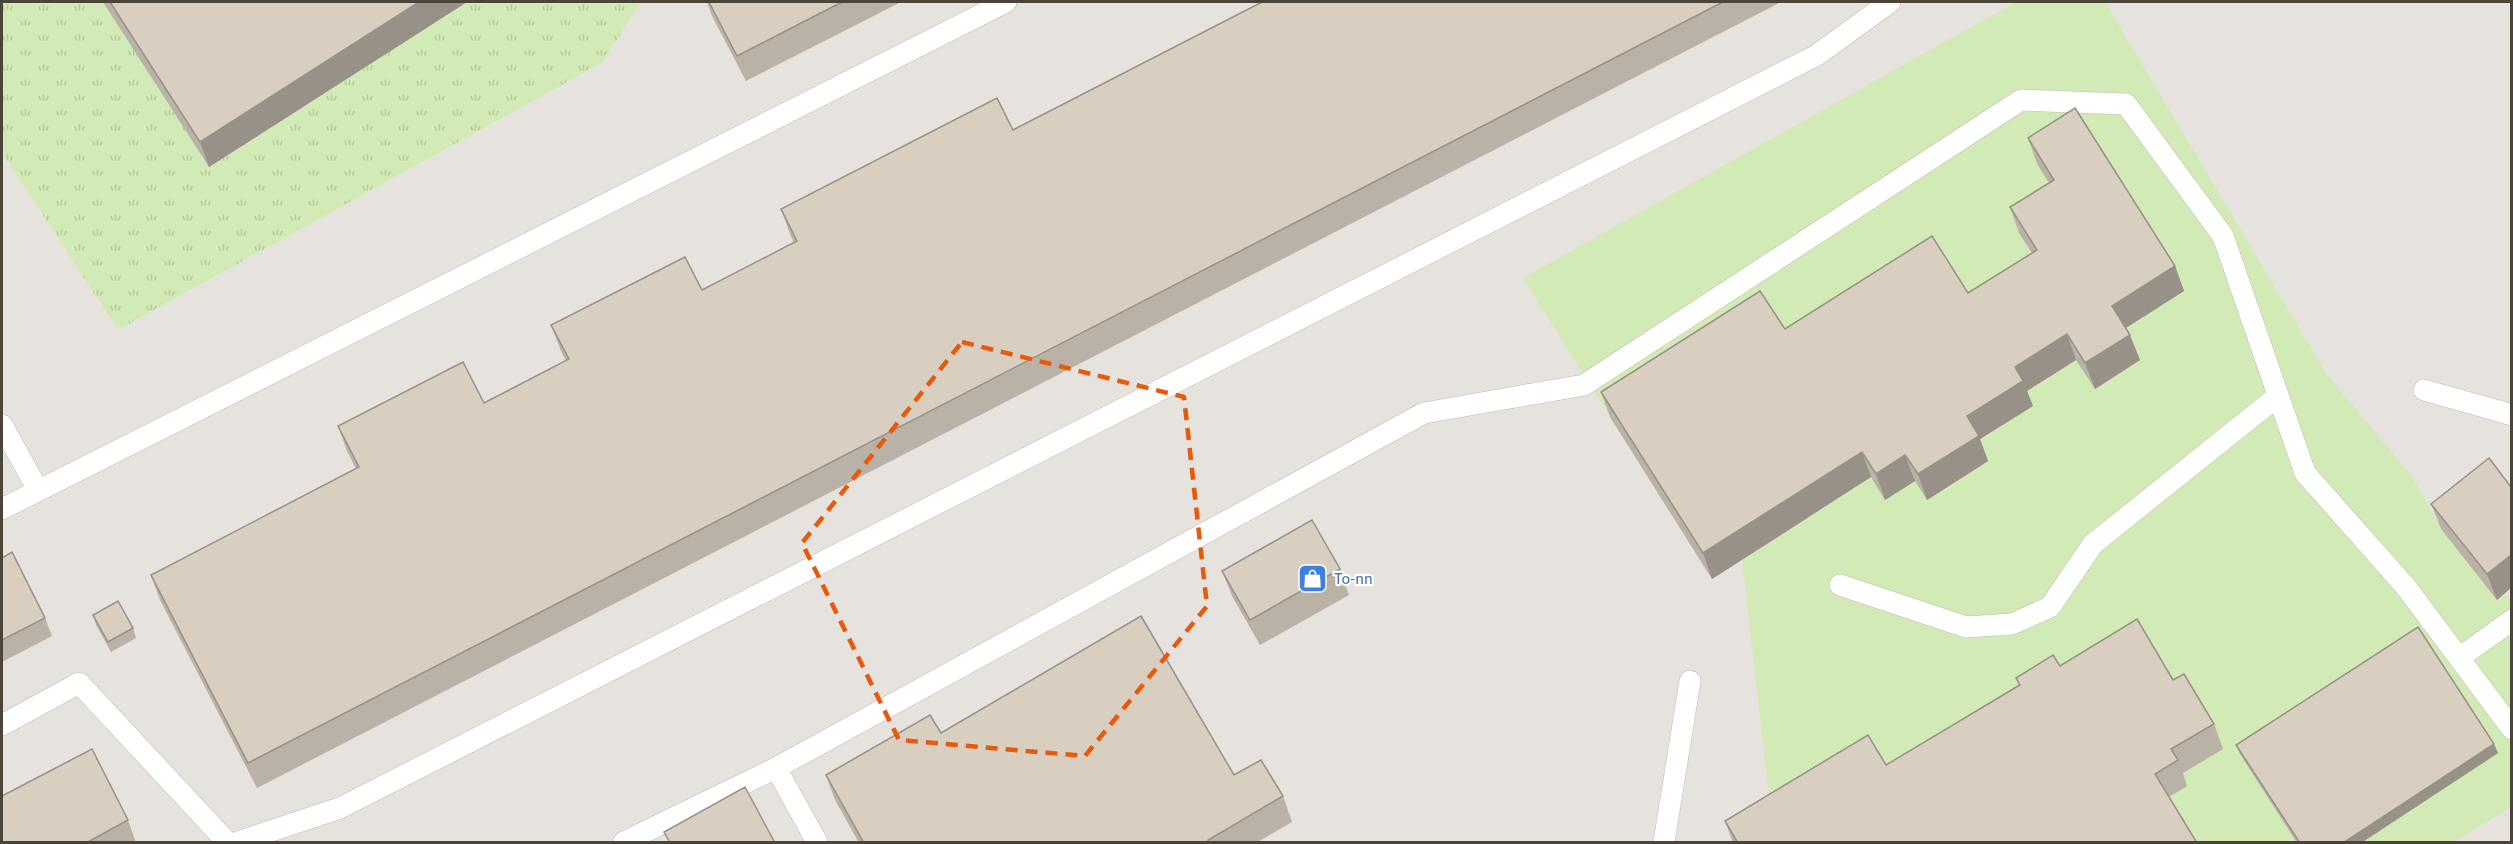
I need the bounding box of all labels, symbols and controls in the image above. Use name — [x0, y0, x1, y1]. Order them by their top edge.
shop icon: To-nn — [1297, 563, 1329, 595]
place label: To-nn — [1334, 568, 1373, 590]

